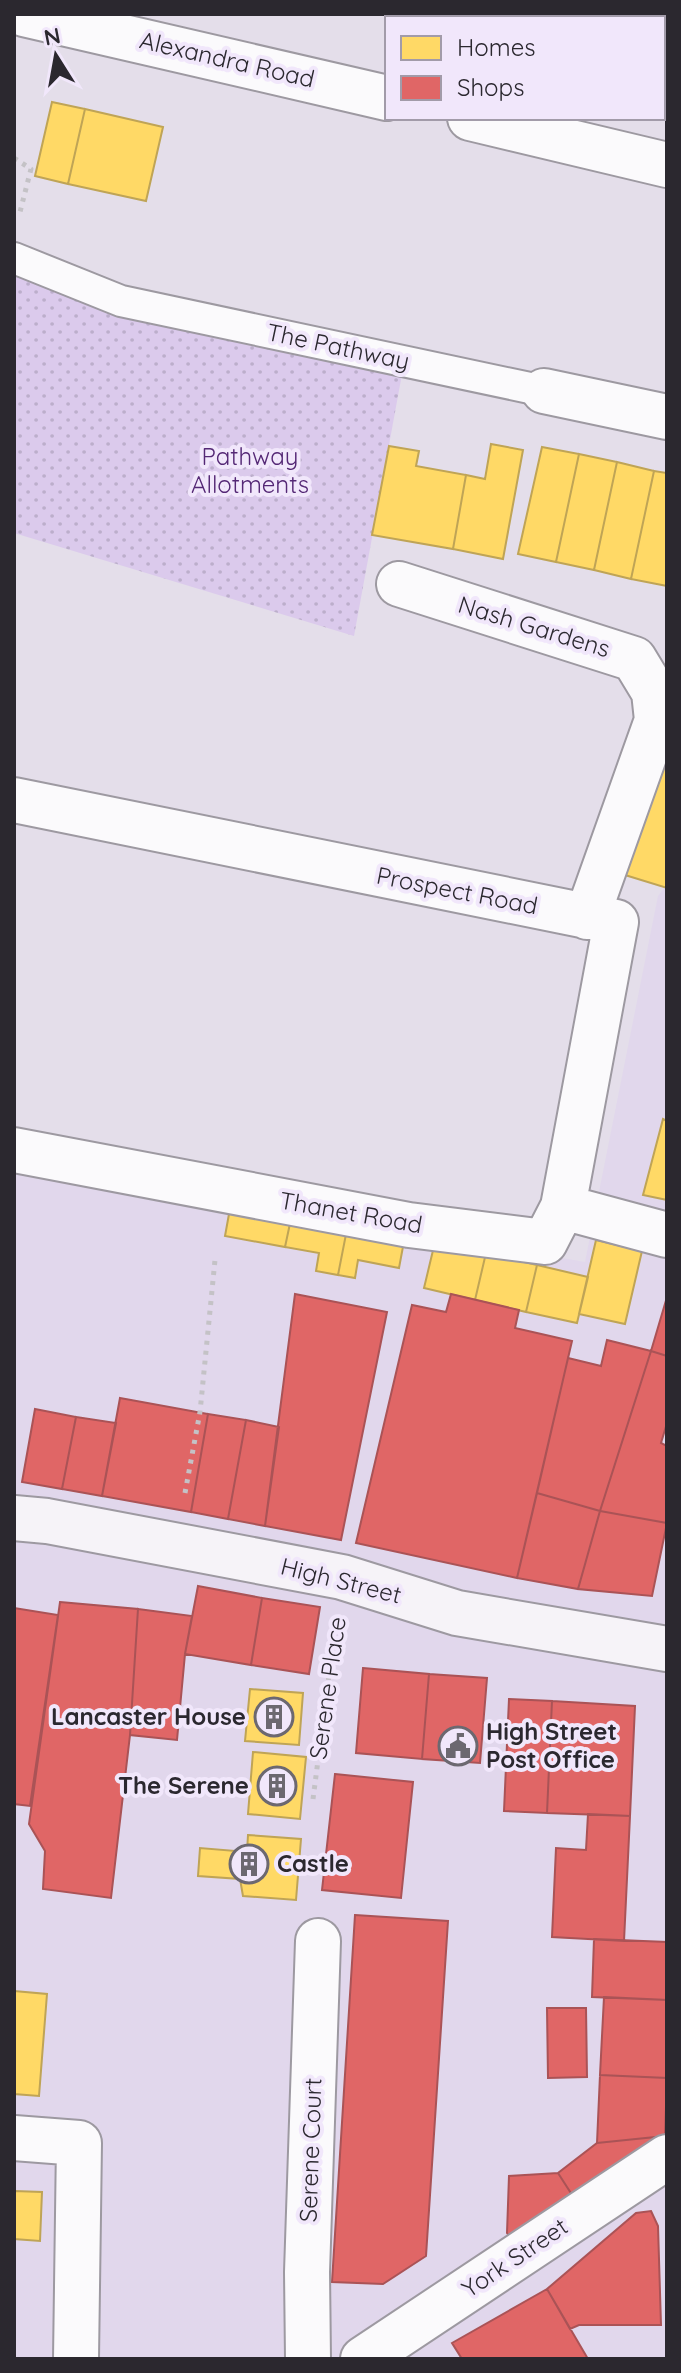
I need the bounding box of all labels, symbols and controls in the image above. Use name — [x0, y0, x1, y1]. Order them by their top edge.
north arrow — [16, 16, 96, 96]
legend — [385, 16, 665, 120]
text: N — [42, 21, 63, 52]
street label: Alexandra Road — [137, 24, 317, 94]
text: Homes — [457, 32, 535, 62]
text: Shops — [457, 72, 524, 102]
street label: The Pathway — [264, 316, 412, 376]
park label: Pathway Allotments — [191, 441, 309, 499]
street label: Nash Gardens — [455, 589, 614, 663]
street label: Prospect Road — [374, 860, 540, 920]
street label: Thanet Road — [277, 1185, 425, 1239]
street label: High Street — [278, 1551, 405, 1609]
street label: Serene Place — [302, 1615, 352, 1761]
building icon: Lancaster House — [253, 1696, 295, 1738]
place label: Lancaster House — [51, 1701, 246, 1731]
place label: High Street Post Office — [486, 1716, 617, 1774]
public building icon: High Street Post Office — [437, 1725, 479, 1767]
building icon: The Serene — [256, 1765, 298, 1807]
place label: The Serene — [118, 1770, 249, 1800]
building icon: Castle — [228, 1843, 270, 1885]
place label: Castle — [277, 1848, 349, 1878]
street label: Serene Court — [292, 2077, 328, 2223]
street label: York Street — [456, 2211, 573, 2303]

